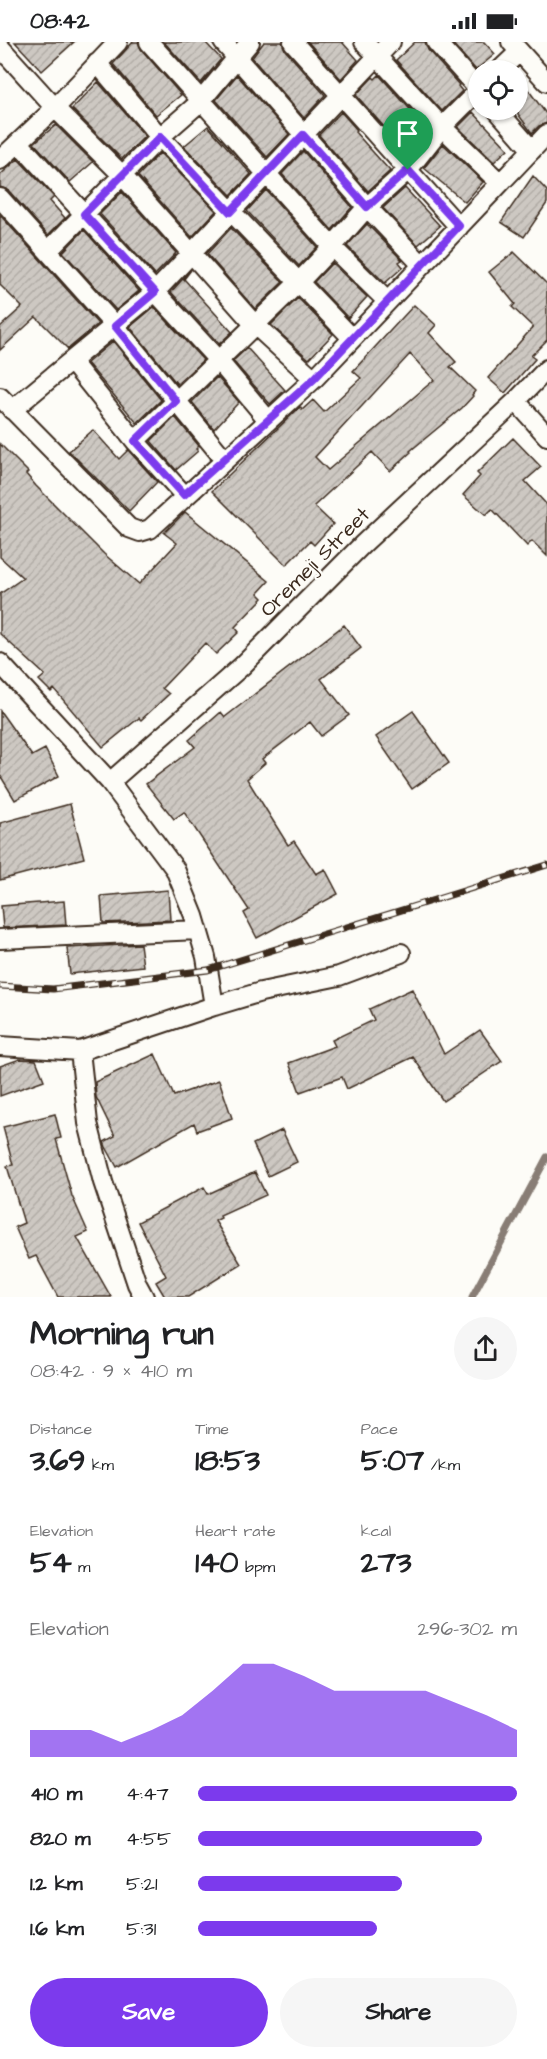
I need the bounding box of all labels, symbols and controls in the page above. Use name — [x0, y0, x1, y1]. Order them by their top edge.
text: 08:42 — [30, 6, 89, 37]
map controls — [468, 60, 528, 120]
button: locate — [468, 60, 528, 120]
pin — [382, 108, 433, 170]
icon: arrive — [391, 117, 424, 150]
street label: Oremeji Street — [254, 500, 377, 623]
text: Morning run — [30, 1311, 214, 1357]
button: share — [454, 1317, 517, 1380]
text: 08:42 · 9 × 410 m — [30, 1357, 192, 1385]
text: Distance — [30, 1418, 92, 1440]
text: Time — [195, 1418, 229, 1440]
text: Pace — [361, 1418, 398, 1440]
text: 3.69 — [30, 1440, 85, 1482]
text: 18:53 — [195, 1440, 260, 1482]
text: 5:07 — [361, 1440, 424, 1482]
text: km — [85, 1454, 114, 1476]
text: /km — [424, 1454, 460, 1476]
text: Elevation — [30, 1520, 93, 1542]
text: Heart rate — [195, 1520, 276, 1542]
text: kcal — [361, 1520, 391, 1542]
text: 54 — [30, 1542, 72, 1584]
text: 140 — [195, 1542, 239, 1584]
text: 273 — [361, 1542, 412, 1584]
text: m — [72, 1556, 91, 1578]
text: bpm — [239, 1556, 275, 1578]
text: Elevation — [30, 1615, 109, 1643]
text: 296–302 m — [418, 1615, 517, 1643]
text: 410 m — [30, 1780, 82, 1808]
text: 4:47 — [126, 1780, 169, 1808]
text: 820 m — [30, 1825, 91, 1853]
text: 4:55 — [126, 1825, 171, 1853]
text: 1.2 km — [30, 1870, 83, 1898]
text: 5:21 — [126, 1870, 158, 1898]
text: 1.6 km — [30, 1915, 84, 1943]
text: 5:31 — [126, 1915, 156, 1943]
button: Save — [30, 1978, 268, 2047]
button: Share — [280, 1978, 517, 2047]

